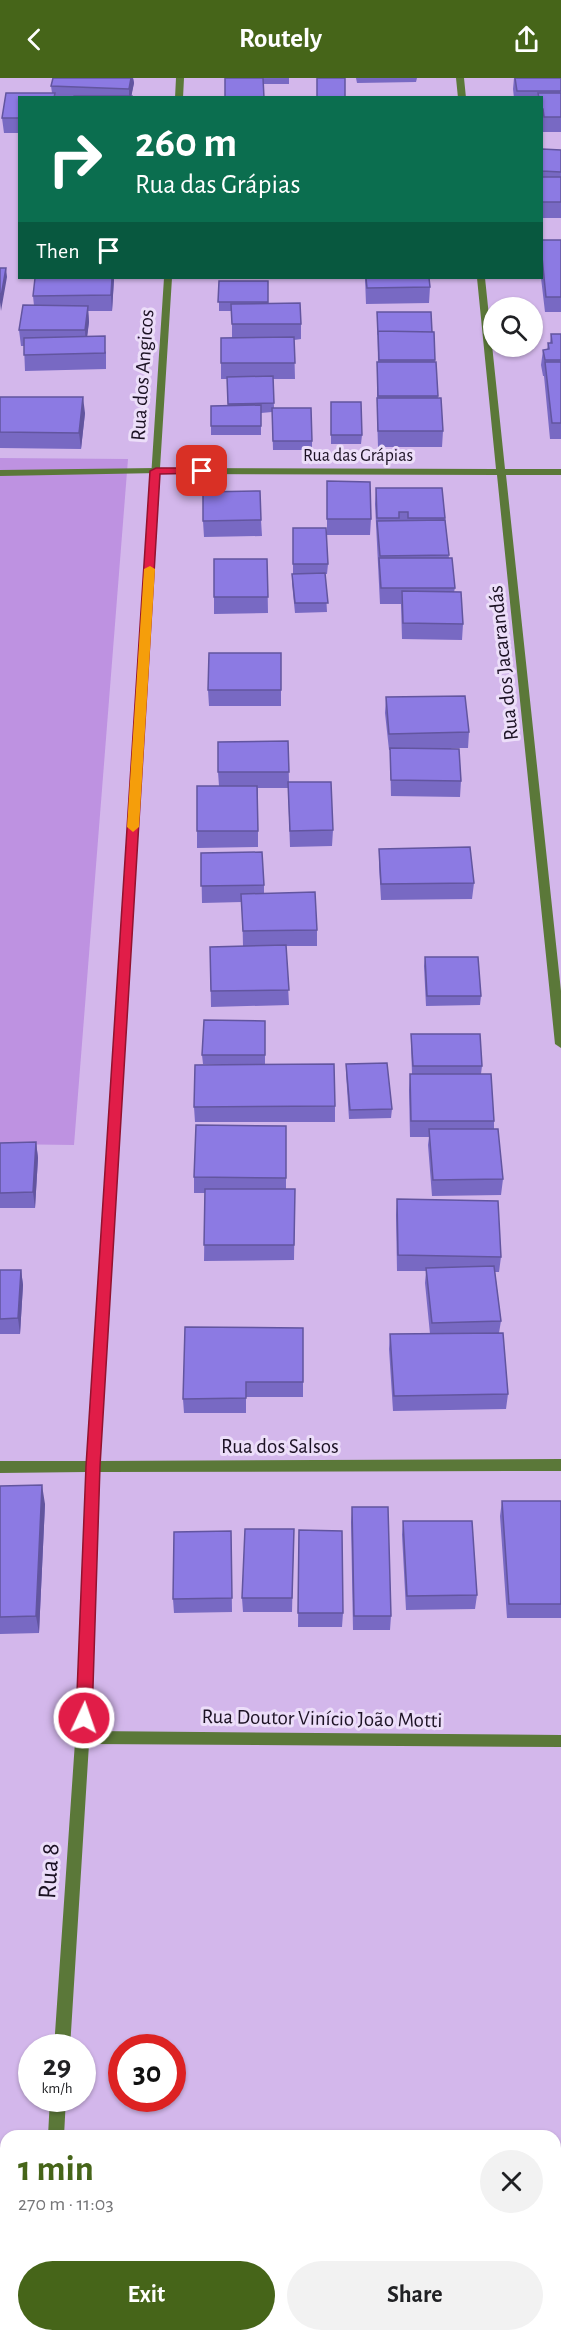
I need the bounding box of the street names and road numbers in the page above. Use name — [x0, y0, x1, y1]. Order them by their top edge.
street label: Rua dos Angicos — [127, 309, 158, 441]
street label: Rua das Grápias — [303, 447, 413, 465]
street label: Rua dos Jacarandás — [485, 584, 522, 742]
street label: Rua dos Salsos — [221, 1436, 339, 1457]
street label: Rua Doutor Vinício João Motti — [201, 1706, 443, 1731]
street label: Rua 8 — [34, 1842, 64, 1900]

